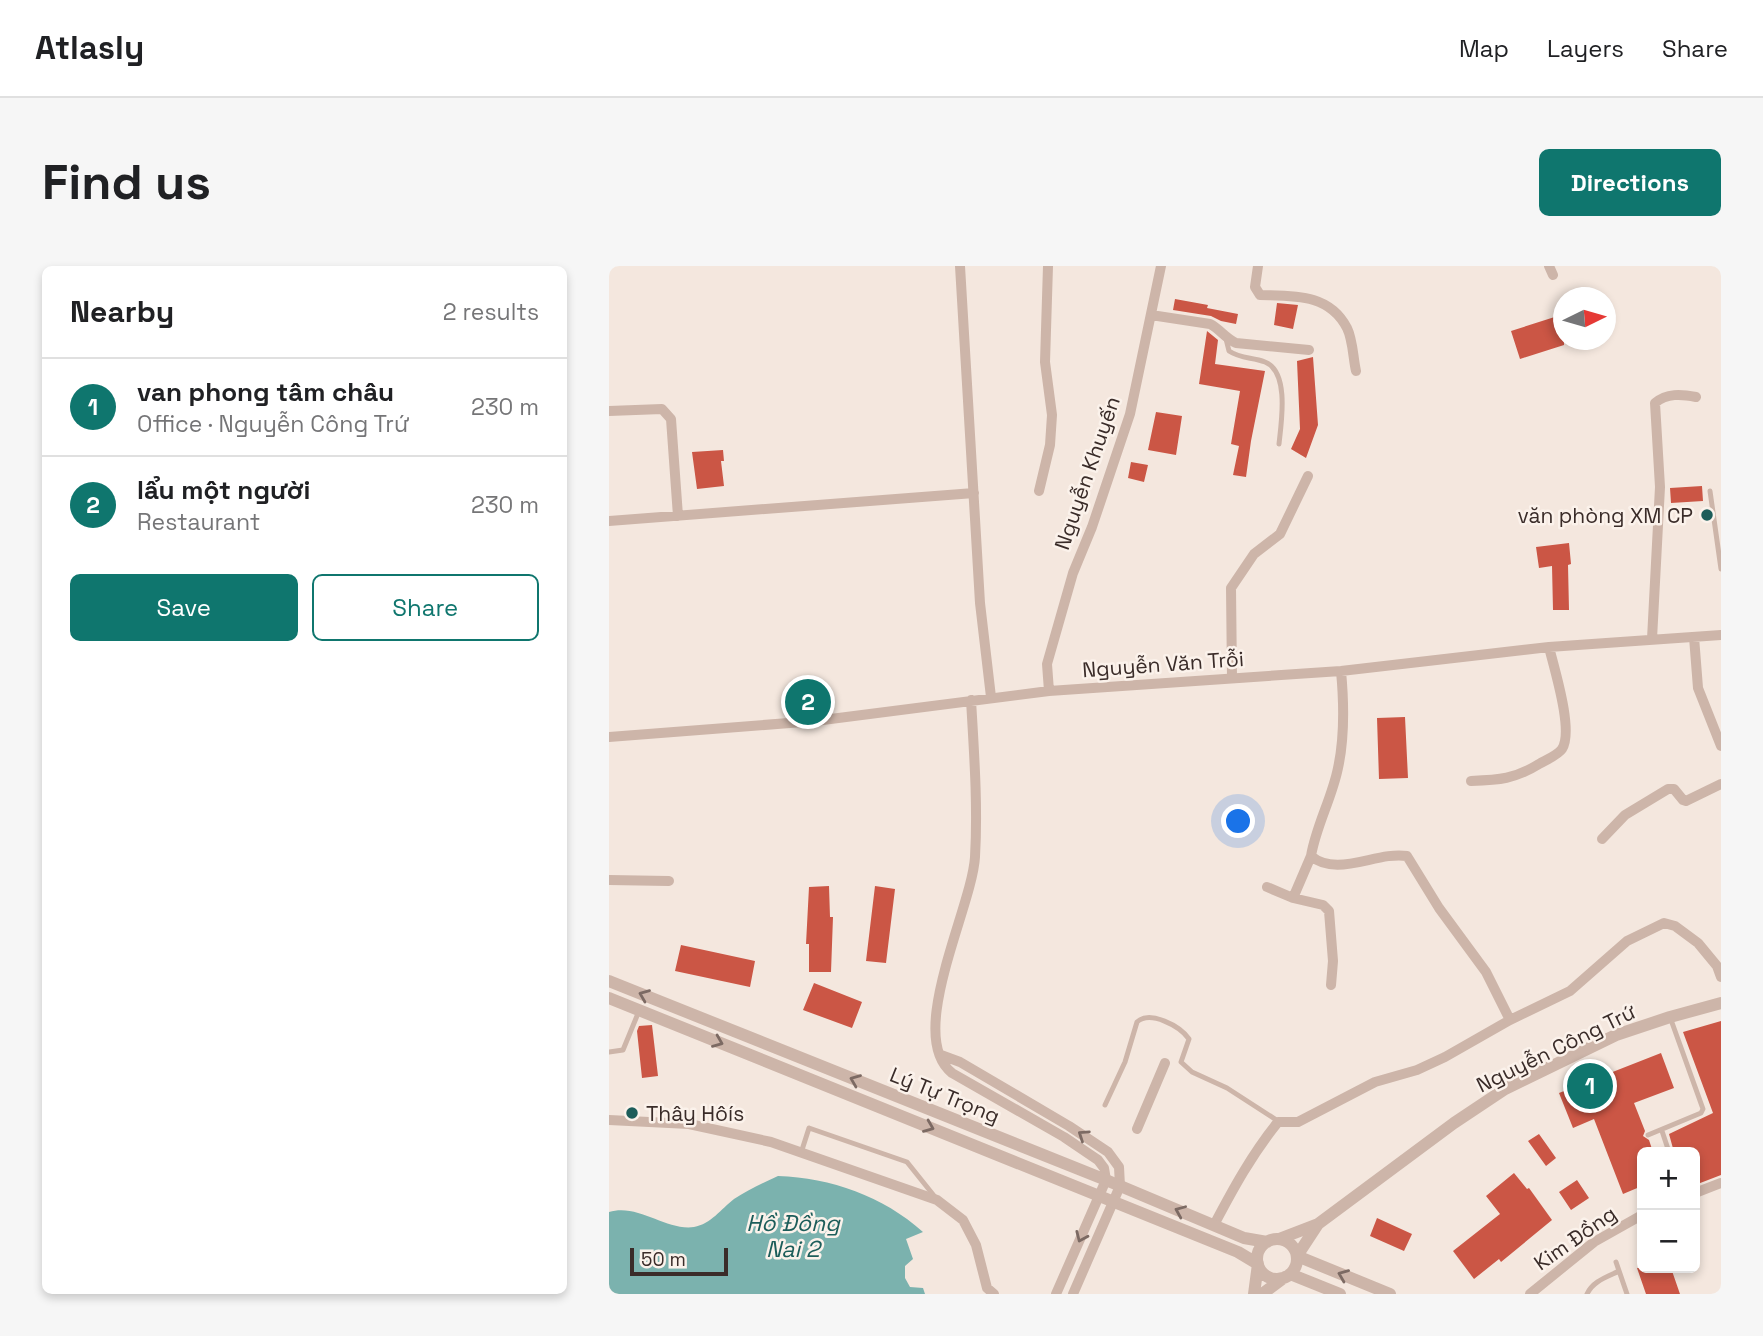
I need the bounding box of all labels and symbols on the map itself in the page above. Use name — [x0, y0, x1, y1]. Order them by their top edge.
north arrow — [1553, 287, 1616, 350]
street label: Nguyễn Khuyến — [1048, 393, 1126, 553]
place label: văn phòng XM CP — [1517, 502, 1693, 529]
marker: văn phòng XM CP — [1699, 507, 1715, 523]
street label: Nguyễn Văn Trỗi — [1081, 645, 1245, 683]
pin: 2 — [785, 676, 831, 728]
your location — [1221, 804, 1255, 838]
one-way arrow — [639, 990, 651, 1004]
street label: Nguyễn Công Trứ — [1472, 998, 1640, 1098]
one-way arrow — [711, 1033, 723, 1047]
pin: 1 — [1567, 1060, 1613, 1112]
street label: Lý Tự Trọng — [886, 1061, 1004, 1129]
one-way arrow — [850, 1074, 863, 1088]
place label: Thây Hôís — [646, 1100, 744, 1127]
marker: Thây Hôís — [624, 1105, 640, 1121]
one-way arrow — [922, 1118, 934, 1132]
one-way arrow — [1078, 1131, 1091, 1143]
street label: Kim Đồng — [1528, 1200, 1622, 1276]
one-way arrow — [1175, 1205, 1187, 1219]
water label: Hồ Đồng Nai 2 — [746, 1208, 841, 1264]
one-way arrow — [1075, 1230, 1089, 1242]
scale bar — [630, 1245, 728, 1277]
one-way arrow — [1338, 1270, 1350, 1284]

